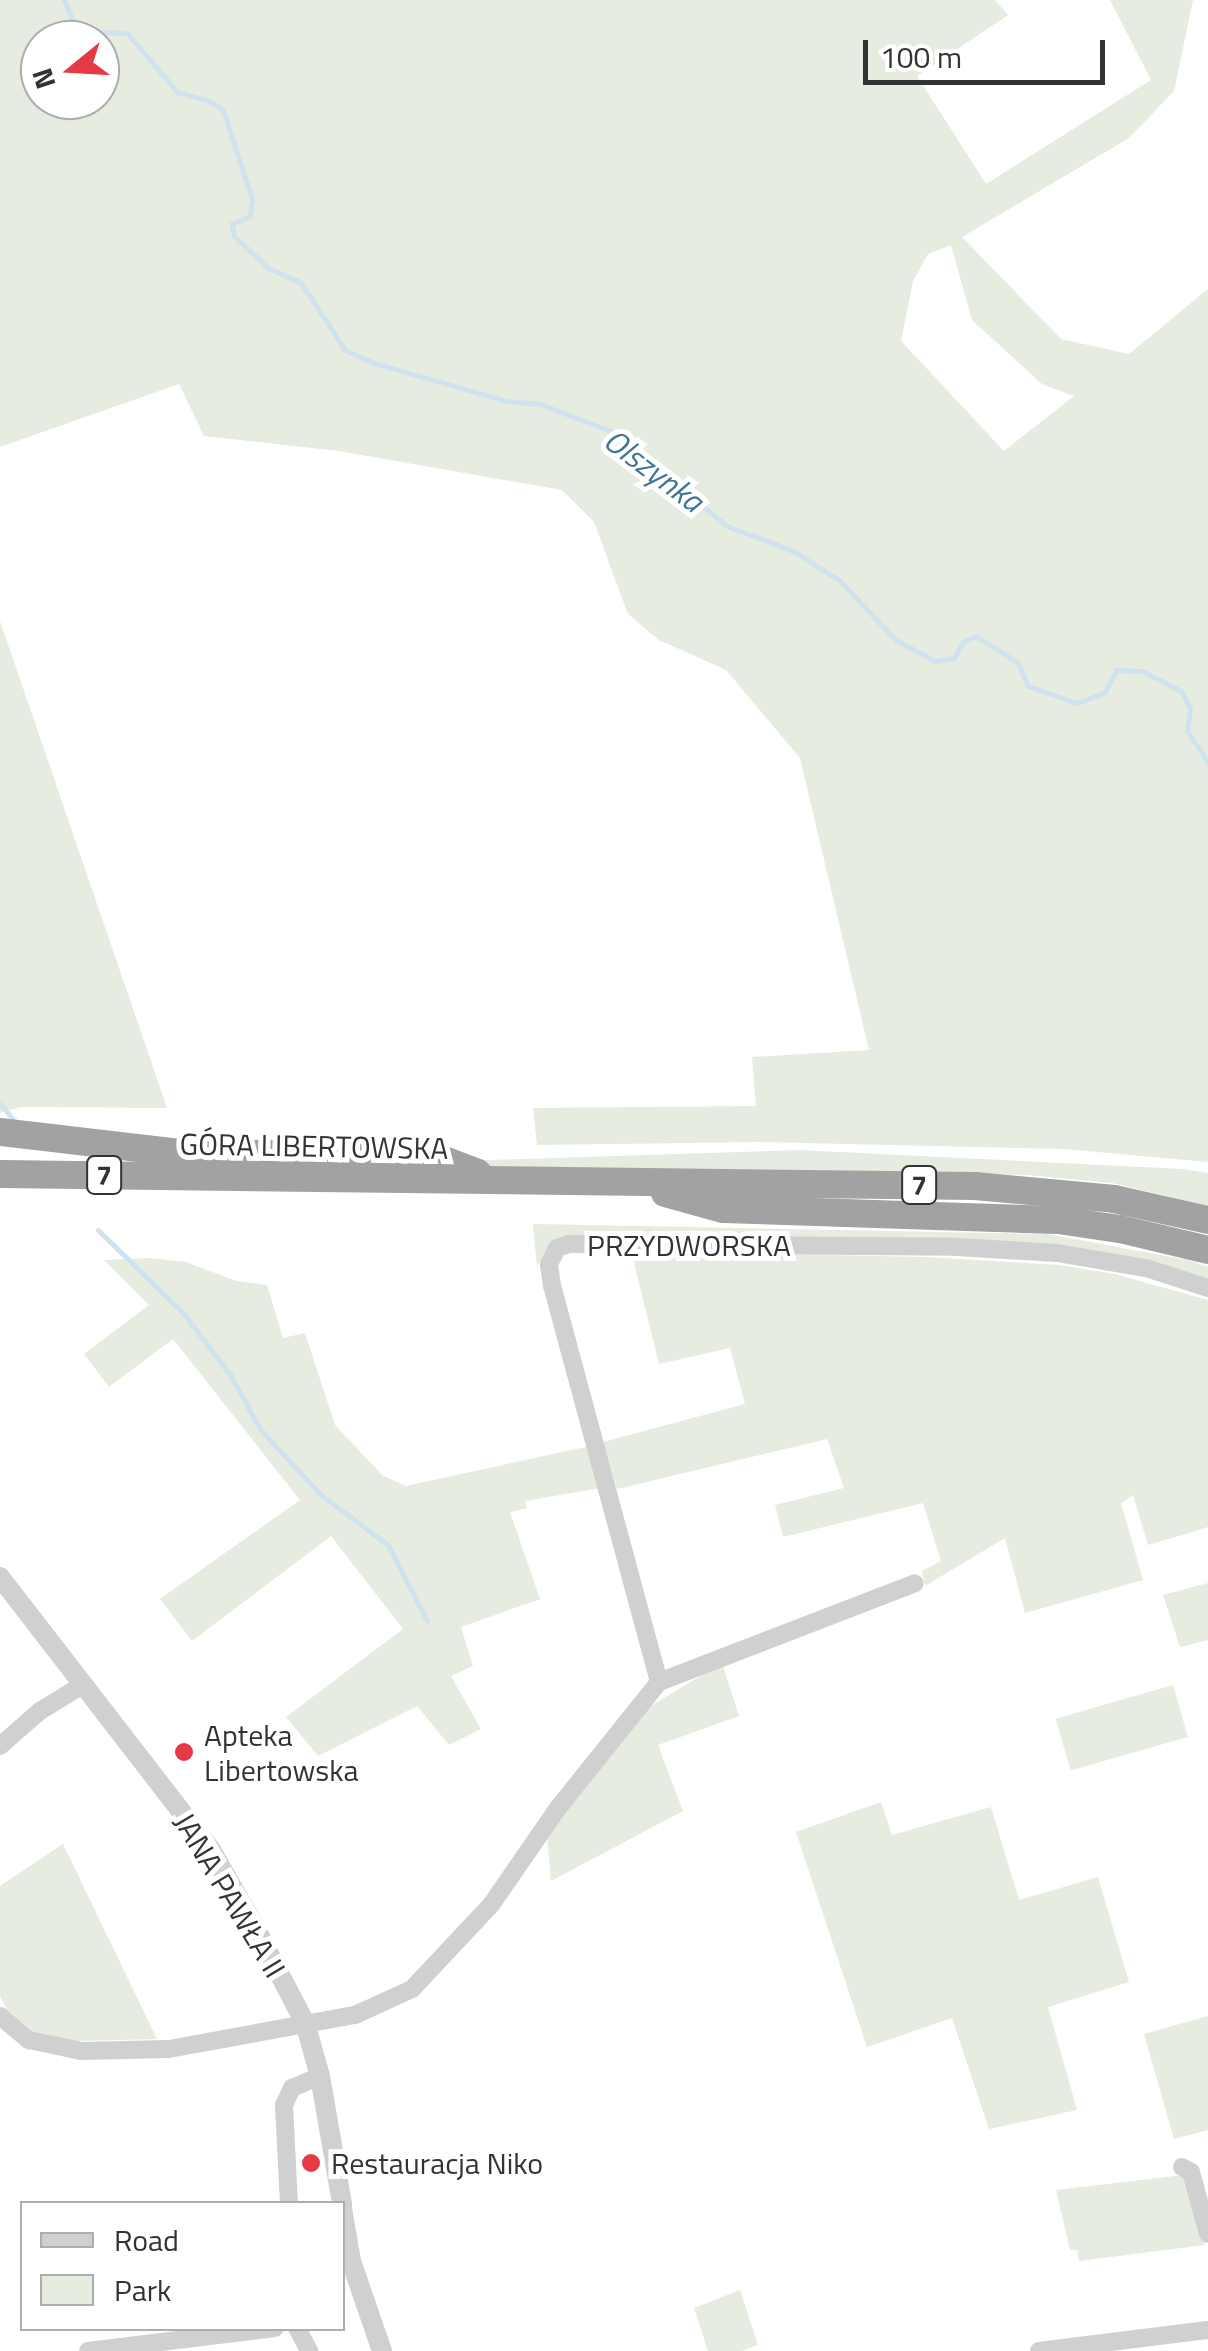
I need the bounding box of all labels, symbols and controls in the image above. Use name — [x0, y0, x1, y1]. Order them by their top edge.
north arrow — [20, 20, 120, 120]
scale bar — [868, 20, 1110, 82]
text: 100 m — [880, 34, 962, 80]
text: N — [19, 63, 66, 95]
water label: Olszynka — [597, 420, 711, 520]
street label: GÓRA LIBERTOWSKA — [179, 1126, 449, 1166]
road number: 7 — [84, 1152, 124, 1198]
road number: 7 — [899, 1162, 939, 1208]
street label: PRZYDWORSKA — [587, 1227, 791, 1263]
place label: Apteka Libertowska — [204, 1717, 358, 1788]
marker: Apteka Libertowska — [173, 1741, 195, 1763]
street label: JANA PAWŁA II — [167, 1806, 293, 1984]
place label: Restauracja Niko — [331, 2145, 543, 2181]
marker: Restauracja Niko — [300, 2152, 322, 2174]
legend — [20, 2201, 345, 2331]
text: Road — [114, 2217, 179, 2263]
text: Park — [114, 2267, 171, 2313]

